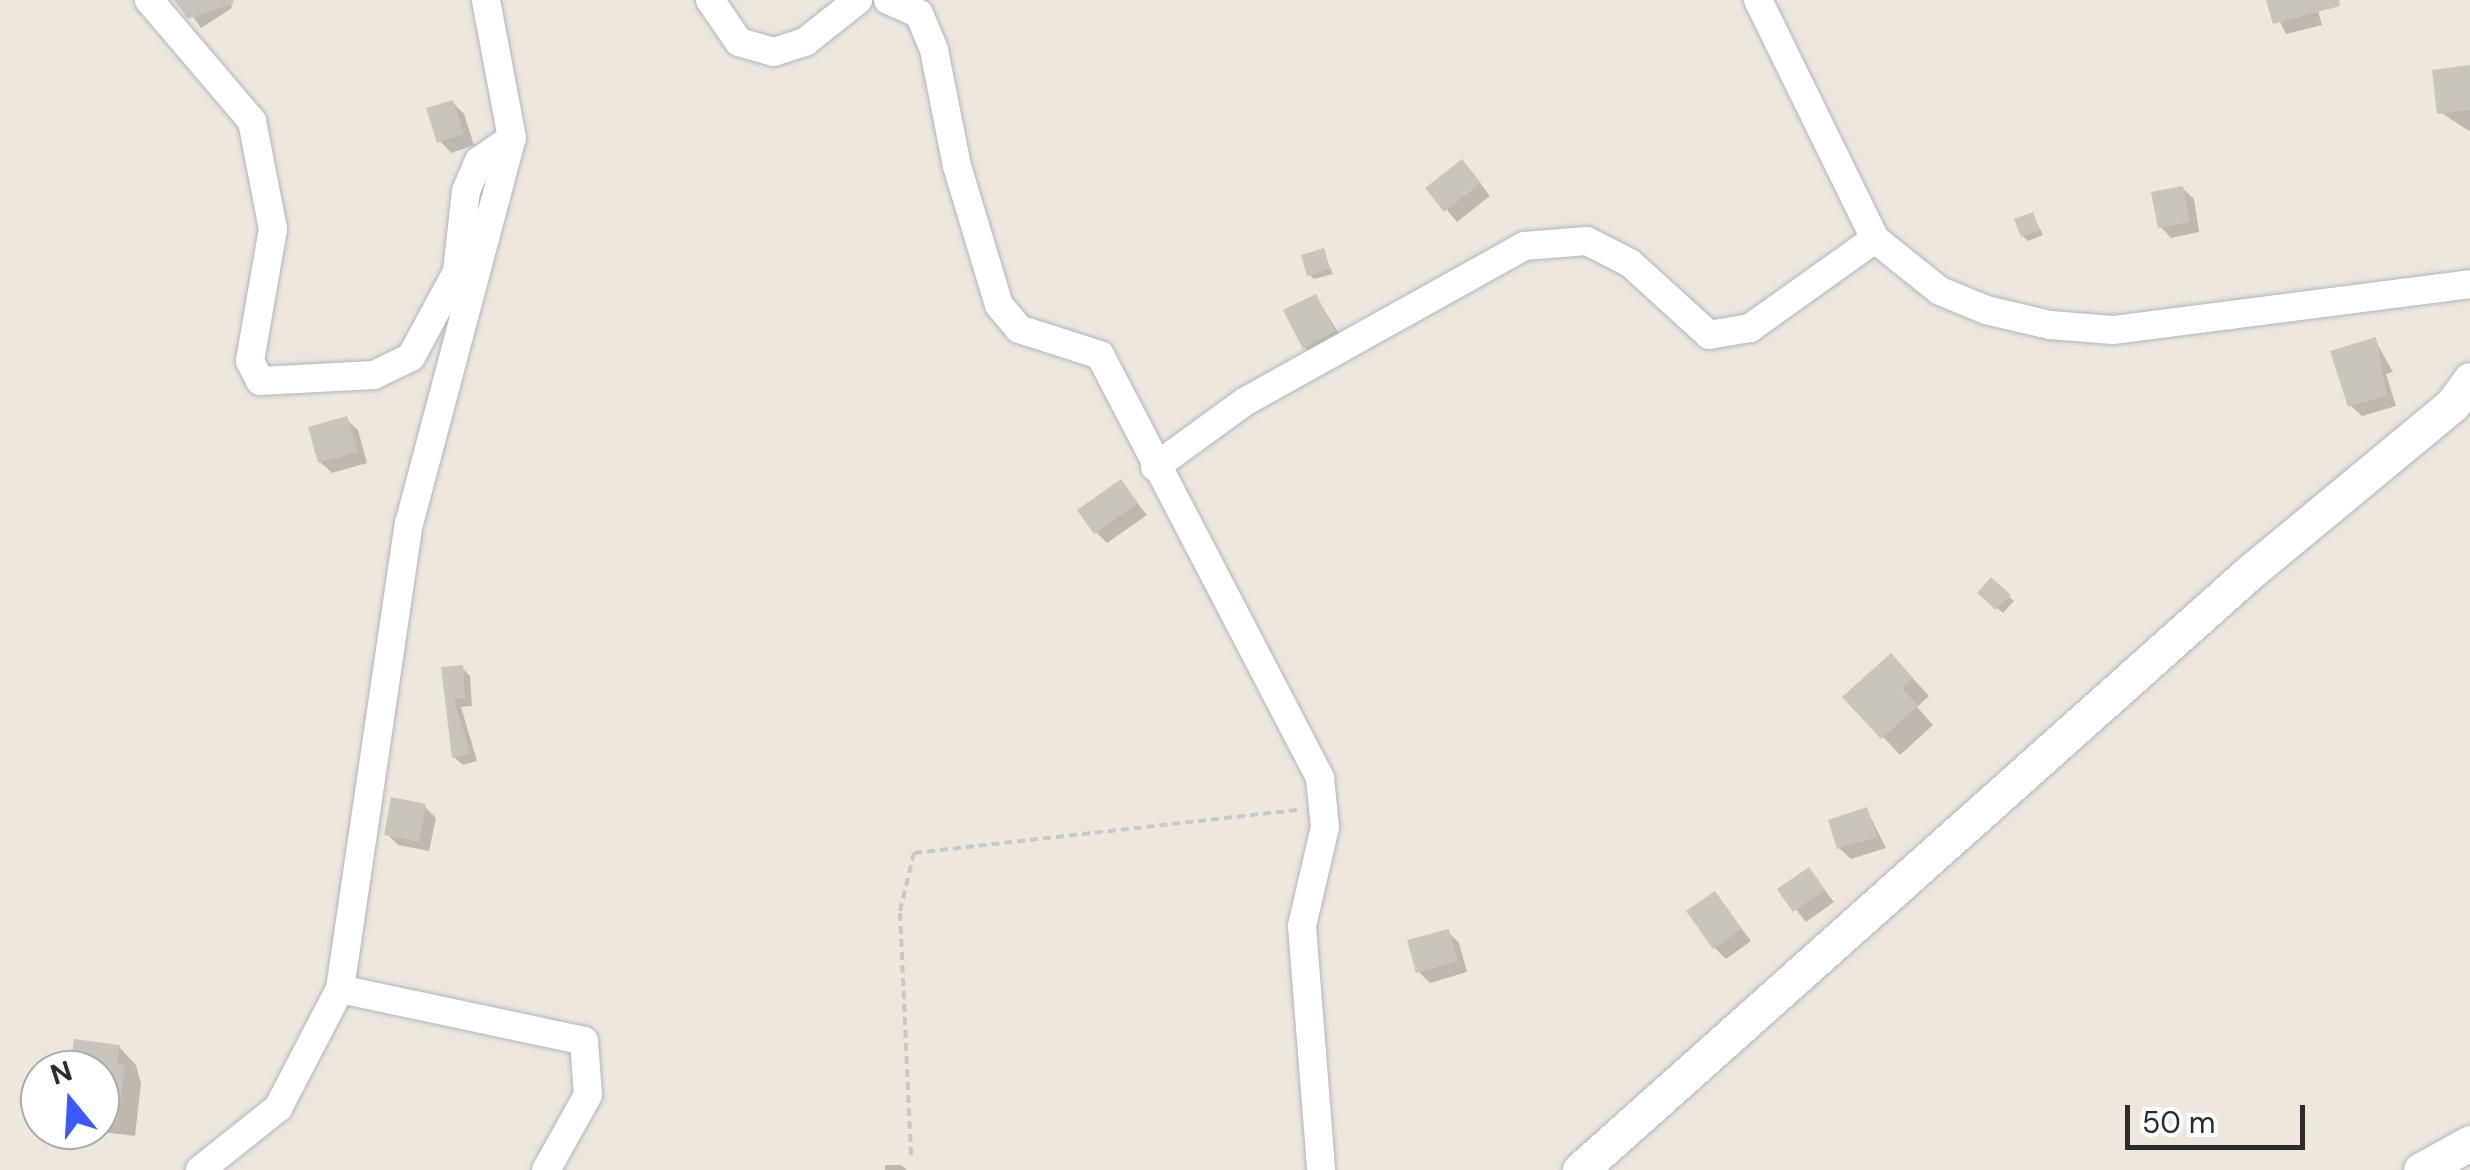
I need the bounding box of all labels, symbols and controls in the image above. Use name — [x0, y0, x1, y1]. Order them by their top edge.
north arrow — [20, 1050, 120, 1150]
text: N — [46, 1052, 77, 1094]
scale bar — [2130, 1085, 2310, 1147]
text: 50 m — [2142, 1103, 2216, 1142]

